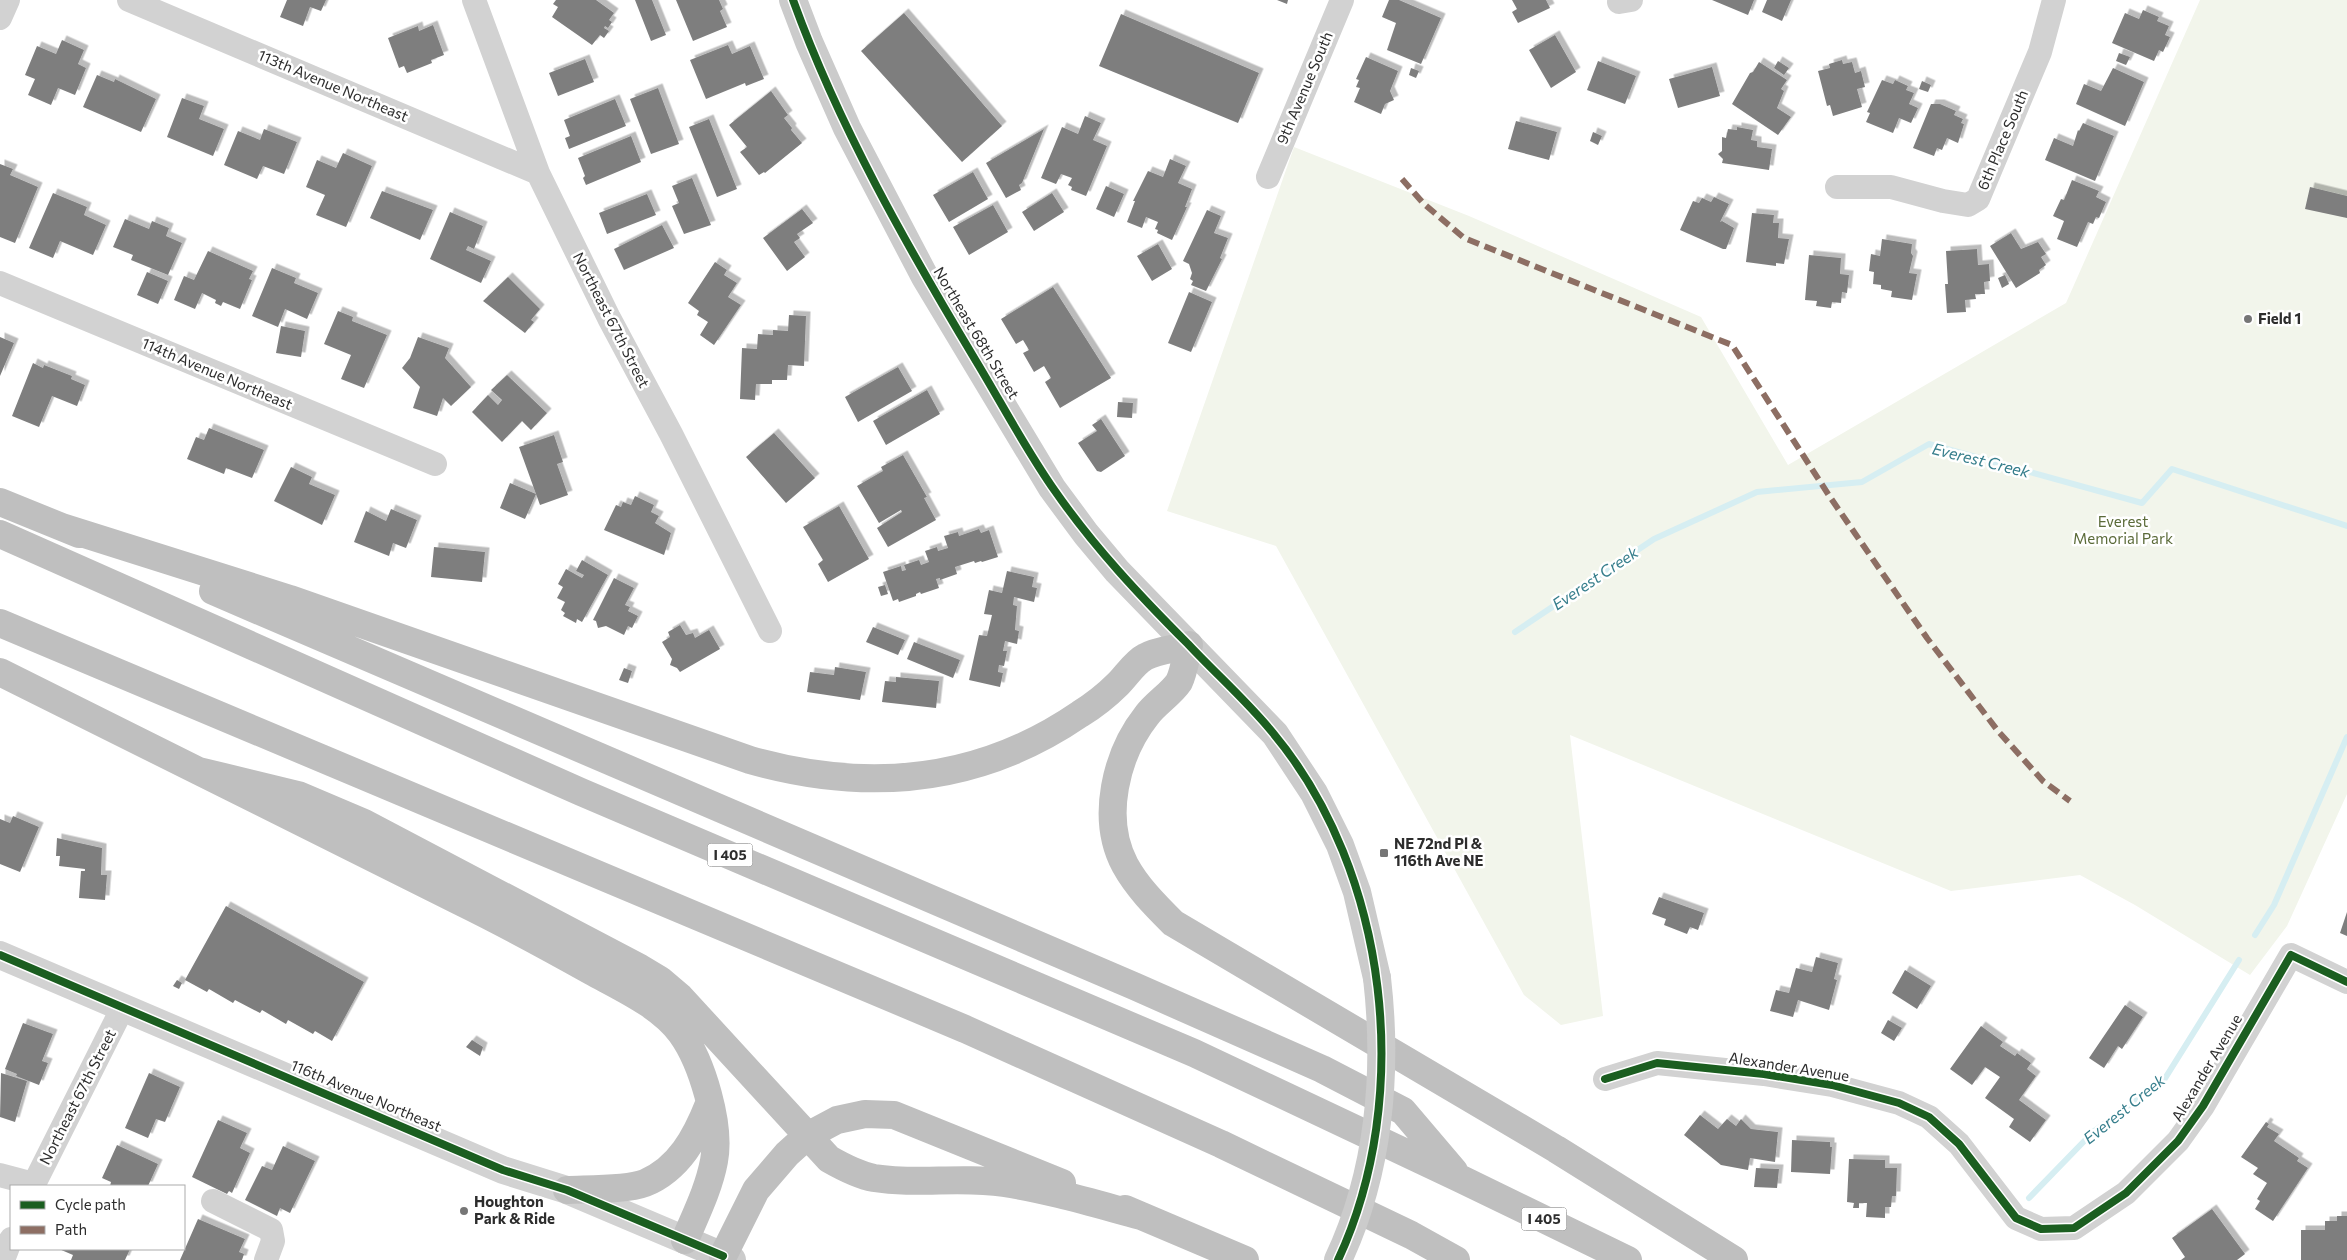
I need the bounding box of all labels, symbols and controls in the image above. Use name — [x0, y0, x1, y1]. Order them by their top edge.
street label: 9th Avenue South — [1272, 29, 1336, 147]
street label: 113th Avenue Northeast — [256, 45, 411, 125]
street label: 6th Place South — [1973, 87, 2031, 192]
street label: Northeast 67th Street — [570, 249, 654, 390]
street label: Northeast 68th Street — [930, 263, 1023, 402]
place label: Field 1 — [2258, 309, 2301, 327]
marker: Field 1 — [2242, 313, 2254, 325]
street label: 114th Avenue Northeast — [139, 333, 295, 413]
water label: Everest Creek — [1930, 438, 2032, 481]
park label: Everest Memorial Park — [2073, 512, 2173, 547]
water label: Everest Creek — [1548, 542, 1642, 613]
place label: NE 72nd Pl & 116th Ave NE — [1394, 834, 1484, 869]
road number: I 405 — [708, 844, 752, 866]
marker: NE 72nd Pl & 116th Ave NE — [1378, 847, 1390, 859]
street label: Alexander Avenue — [2167, 1011, 2245, 1124]
street label: Northeast 67th Street — [35, 1026, 119, 1167]
street label: Alexander Avenue — [1728, 1048, 1851, 1084]
street label: 116th Avenue Northeast — [288, 1055, 445, 1135]
water label: Everest Creek — [2079, 1070, 2169, 1147]
legend — [10, 1185, 185, 1250]
place label: Houghton Park & Ride — [474, 1192, 555, 1227]
text: Cycle path — [55, 1195, 126, 1213]
marker: Houghton Park & Ride — [458, 1205, 470, 1217]
road number: I 405 — [1522, 1208, 1566, 1230]
text: Path — [55, 1220, 87, 1238]

